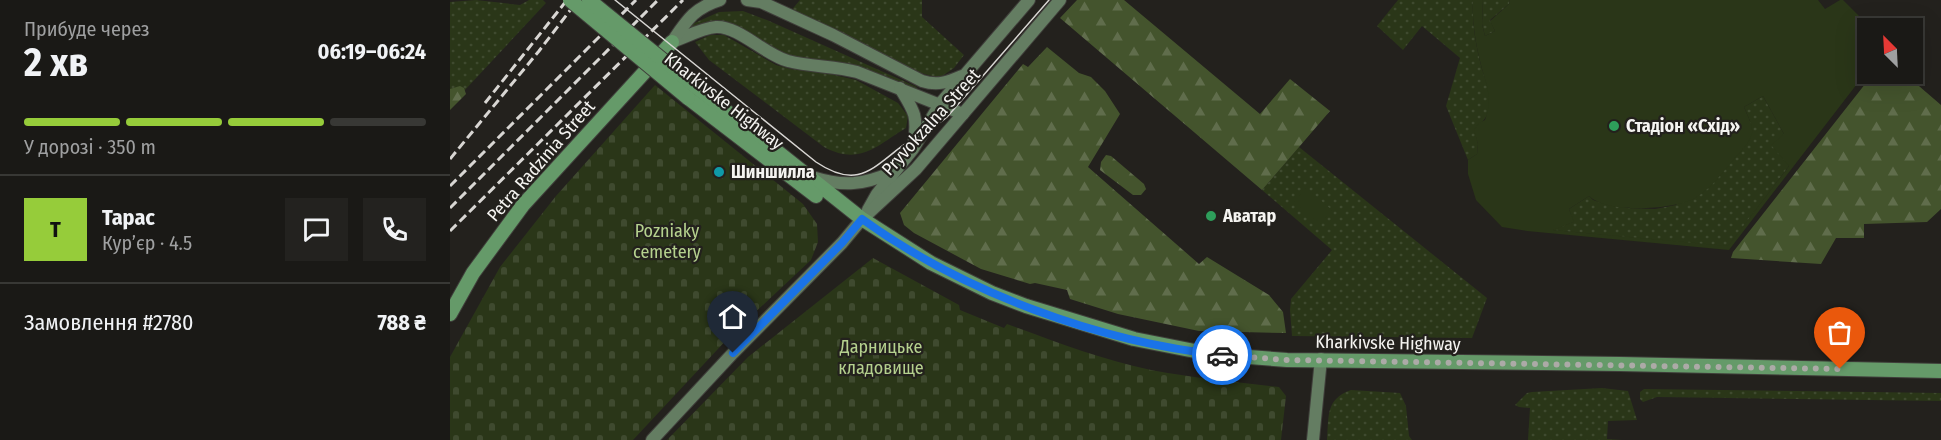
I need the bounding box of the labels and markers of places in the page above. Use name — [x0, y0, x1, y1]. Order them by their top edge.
place label: Стадіон «Схід» — [1626, 115, 1740, 137]
marker: Стадіон «Схід» — [1607, 119, 1621, 133]
place label: Шиншилла — [731, 161, 815, 183]
marker: Шиншилла — [712, 165, 726, 179]
place label: Аватар — [1222, 205, 1276, 227]
marker: Аватар — [1204, 209, 1218, 223]
pin — [707, 291, 758, 353]
pin — [1814, 307, 1865, 369]

